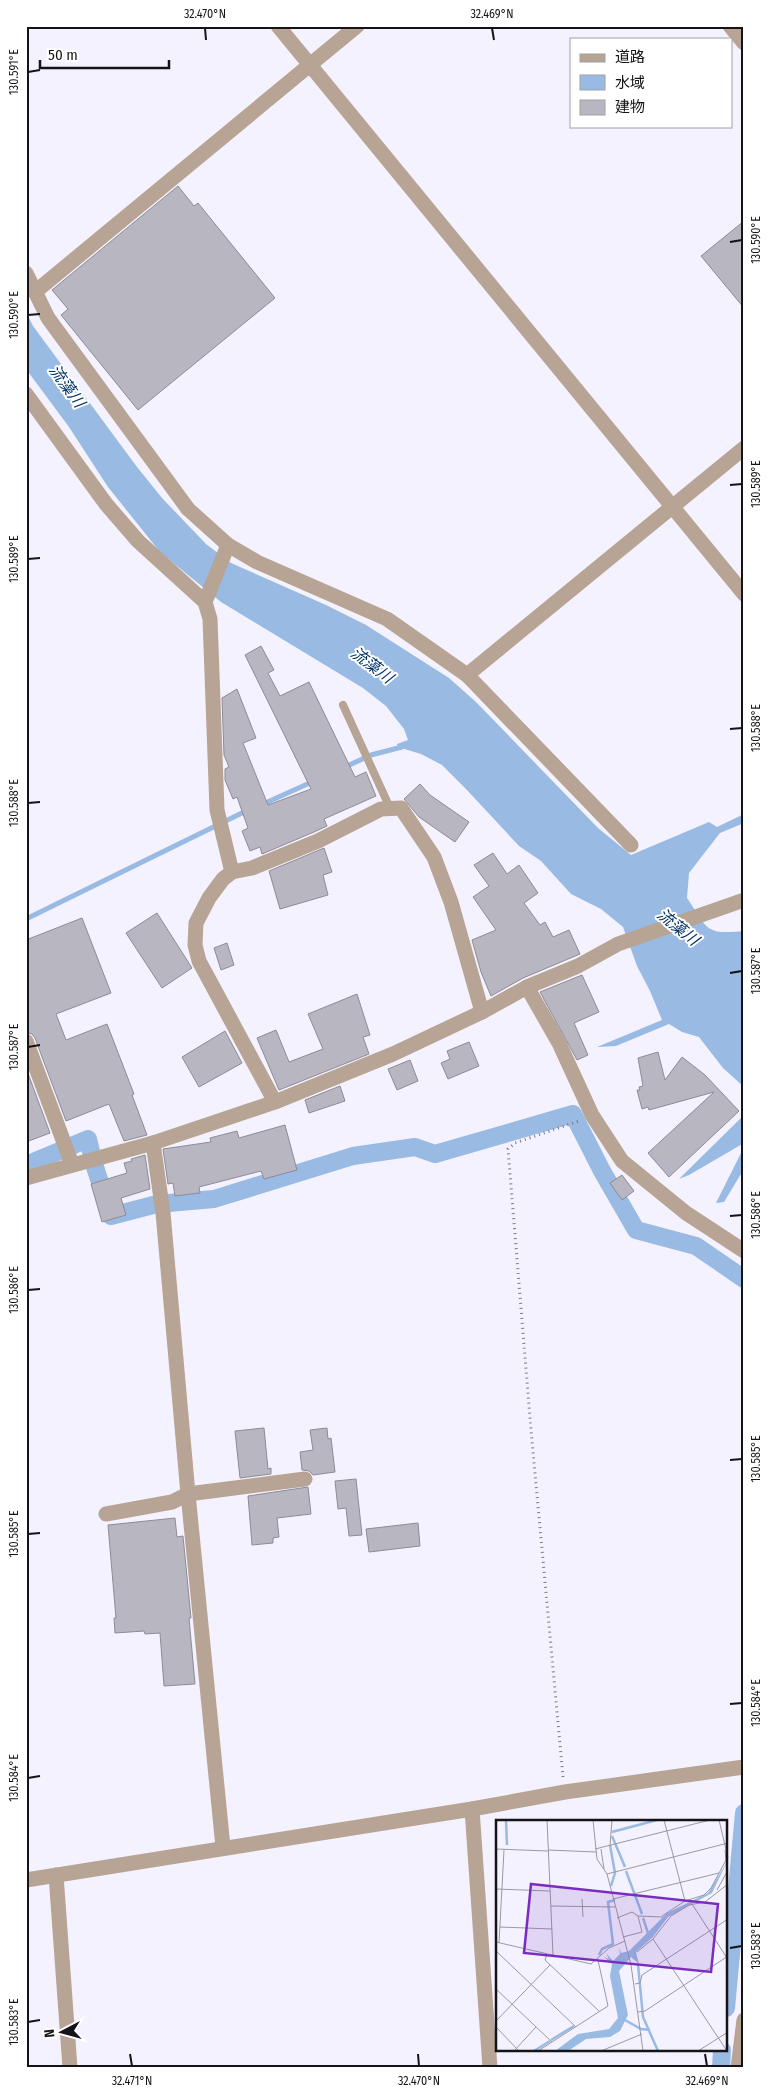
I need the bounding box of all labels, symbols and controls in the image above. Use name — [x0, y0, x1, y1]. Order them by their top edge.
text: 32.470°N — [184, 7, 226, 21]
text: 32.469°N — [470, 7, 514, 21]
scale bar — [40, 38, 169, 70]
legend — [570, 38, 732, 128]
text: 50 m — [48, 46, 78, 64]
text: 道路 — [615, 48, 645, 66]
text: 130.591°E — [7, 49, 21, 95]
text: 水域 — [615, 74, 645, 92]
text: 建物 — [615, 98, 645, 116]
text: 130.590°E — [749, 216, 763, 264]
text: 130.590°E — [7, 291, 21, 339]
water label: 流藻川 — [45, 361, 90, 413]
text: 130.589°E — [749, 460, 763, 508]
text: 130.589°E — [7, 535, 21, 583]
water label: 流藻川 — [347, 643, 398, 688]
text: 130.588°E — [749, 704, 763, 752]
text: 130.588°E — [7, 779, 21, 827]
water label: 流藻川 — [653, 905, 704, 951]
text: 130.587°E — [749, 947, 763, 994]
text: 130.587°E — [7, 1023, 21, 1070]
text: 130.586°E — [749, 1191, 763, 1239]
text: 130.586°E — [7, 1266, 21, 1314]
text: 130.585°E — [749, 1435, 763, 1483]
text: 130.585°E — [7, 1510, 21, 1558]
text: 130.584°E — [749, 1679, 763, 1727]
text: 130.584°E — [7, 1754, 21, 1802]
inset map — [496, 1820, 728, 2052]
text: 130.583°E — [749, 1922, 763, 1970]
text: 130.583°E — [7, 1998, 21, 2046]
north arrow — [38, 2006, 88, 2056]
text: N — [41, 2028, 58, 2038]
text: 32.471°N — [112, 2074, 152, 2088]
text: 32.470°N — [398, 2074, 440, 2088]
text: 32.469°N — [685, 2074, 729, 2088]

